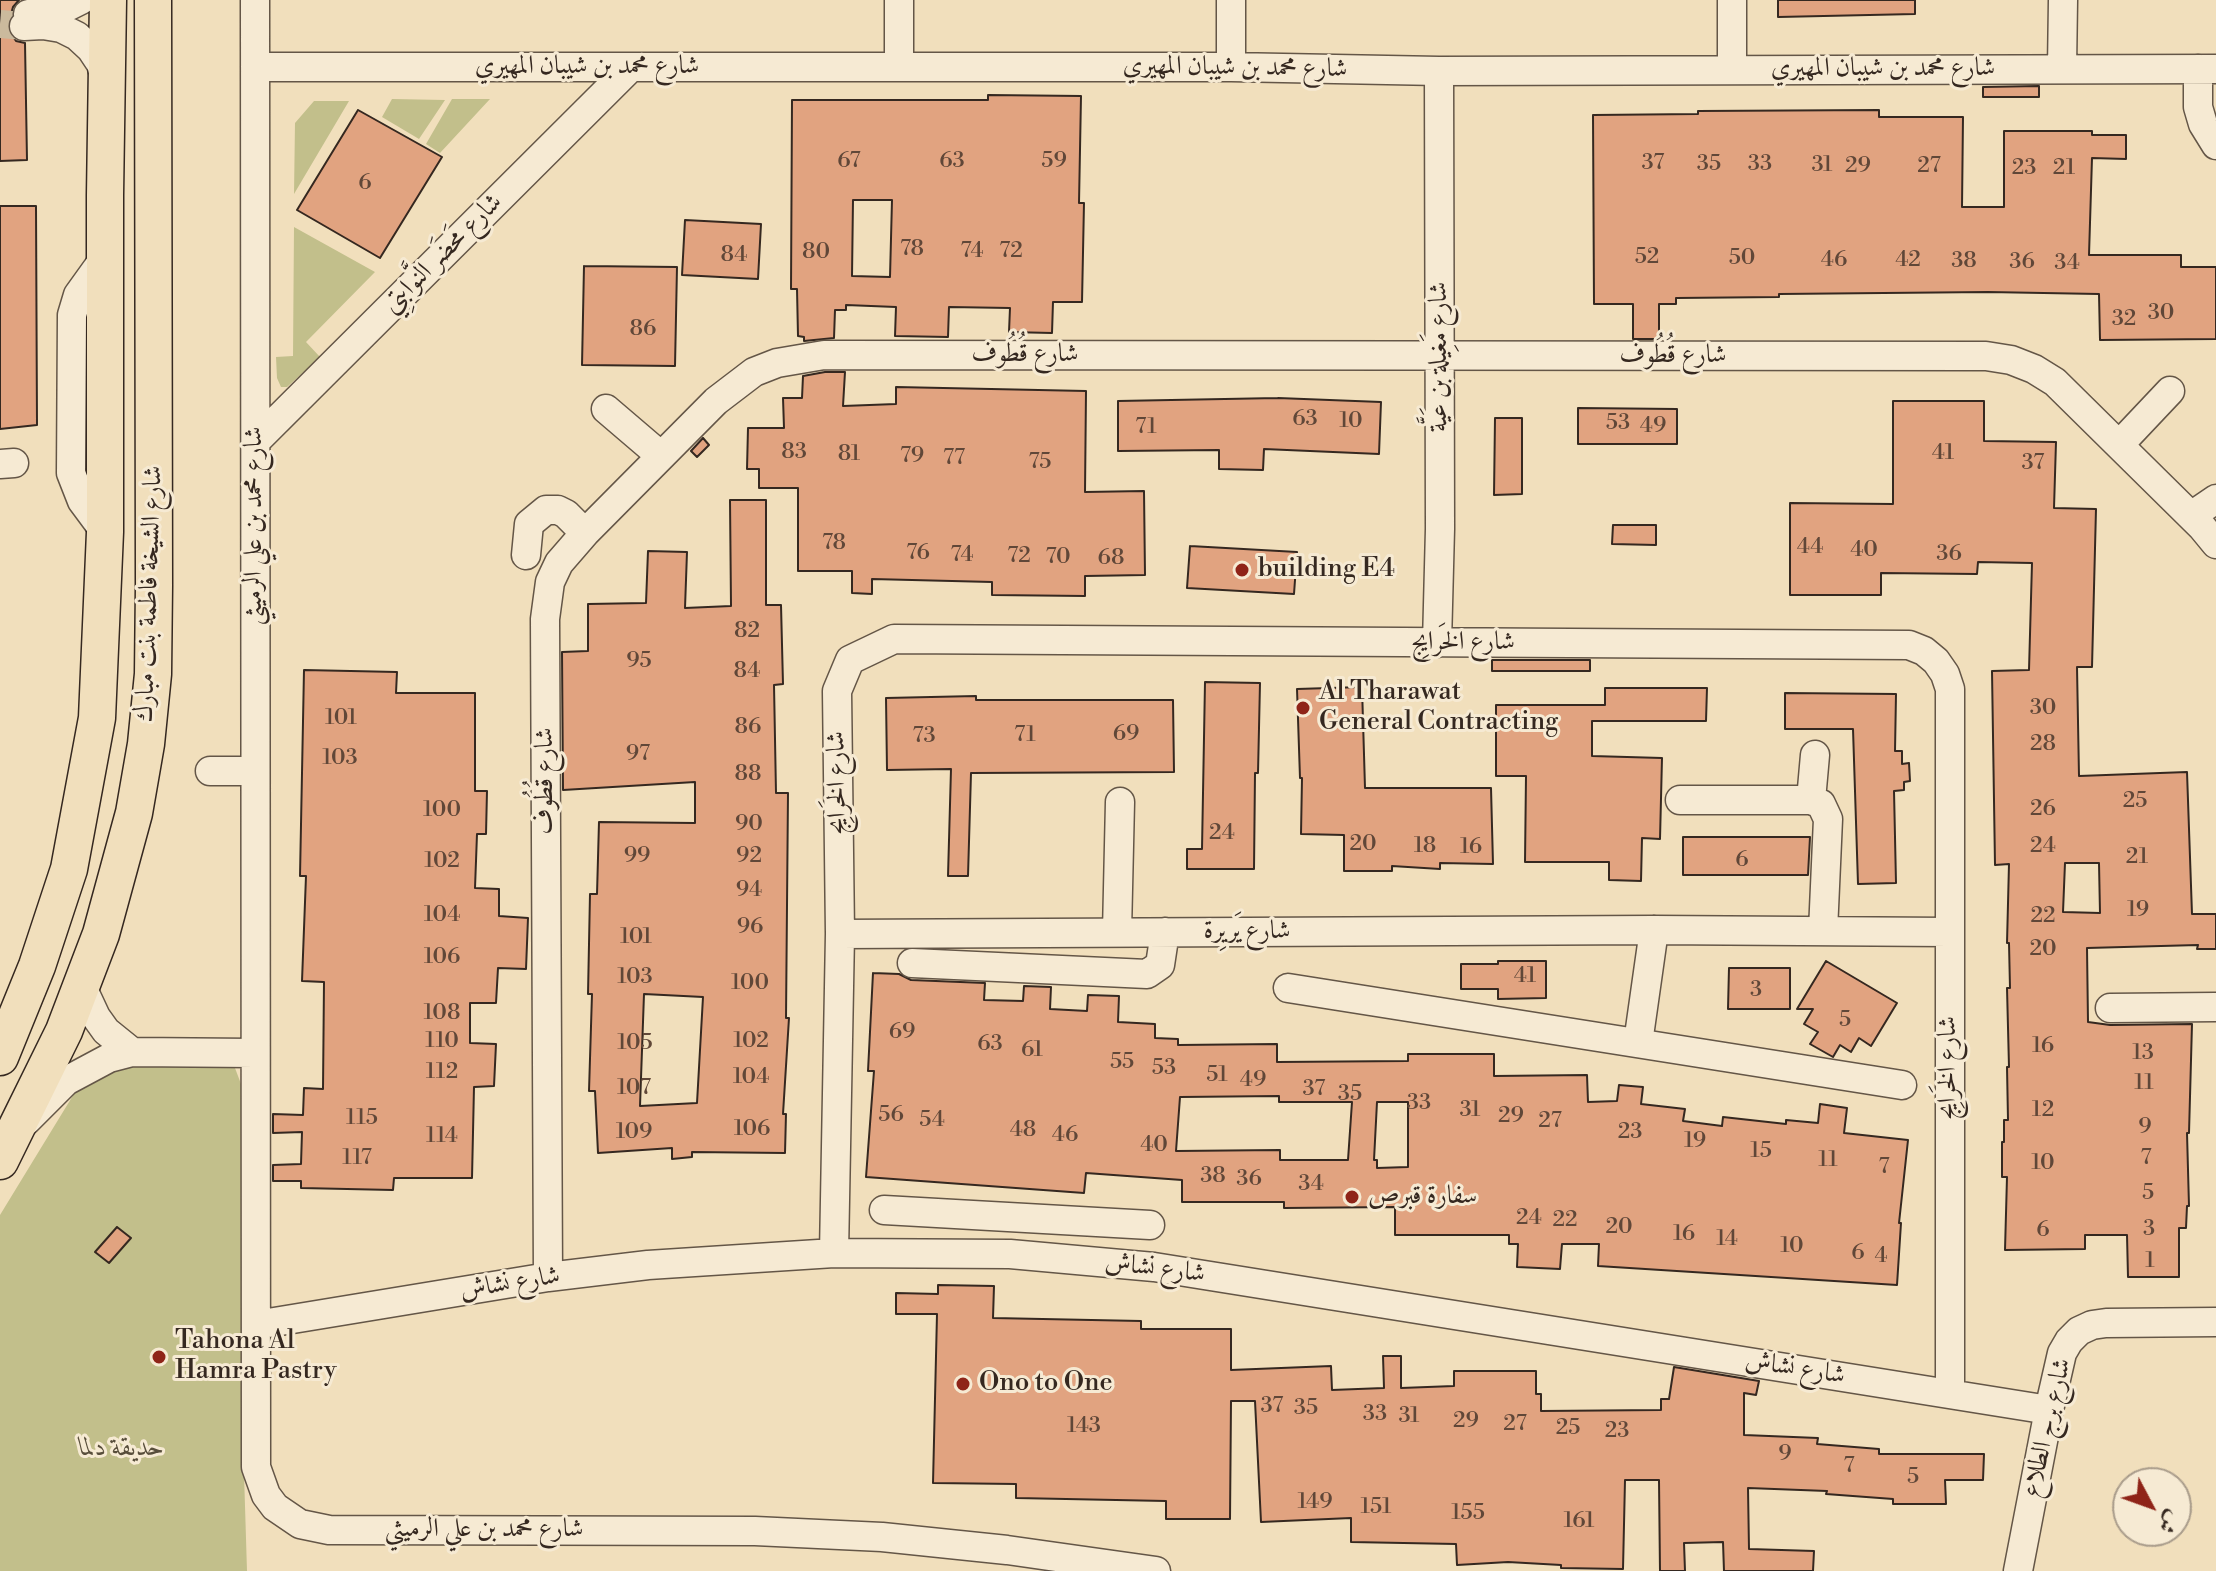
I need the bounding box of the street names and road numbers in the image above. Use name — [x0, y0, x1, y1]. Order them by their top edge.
street label: شارع محمد بن شيبان المهيري — [1122, 50, 1348, 86]
street label: شارع محمد بن شيبان المهيري — [475, 51, 699, 83]
street label: شارع محمد بن شيبان المهيري — [1771, 53, 1995, 85]
street label: شارع مَحضَر النَّوابتِي — [377, 188, 509, 320]
street label: شارع مَغِيلة بن عَيَّة — [1424, 282, 1456, 432]
street label: شارع قُطُوف — [971, 339, 1079, 371]
street label: شارع قُطُوف — [1619, 340, 1727, 372]
street label: شارع محمد بن علي الرميثي — [239, 427, 271, 625]
street label: شارع الشيخة فاطمة بنت مبارك — [130, 465, 170, 723]
street label: شارع الخَرايِج — [1411, 627, 1515, 659]
street label: شارع قُطُوف — [530, 727, 562, 835]
street label: شارع الخَرايِج — [821, 731, 855, 835]
street label: شارع يَريِرة — [1204, 916, 1290, 948]
street label: شارع الخَرايِج — [1933, 1016, 1965, 1120]
street label: شارع نشاش — [1103, 1247, 1207, 1291]
street label: شارع نشاش — [458, 1261, 562, 1307]
street label: شارع نشاش — [1743, 1346, 1847, 1392]
street label: شارع برج الطلاع — [2017, 1355, 2079, 1501]
street label: شارع محمد بن علي الرميثي — [385, 1514, 583, 1546]

